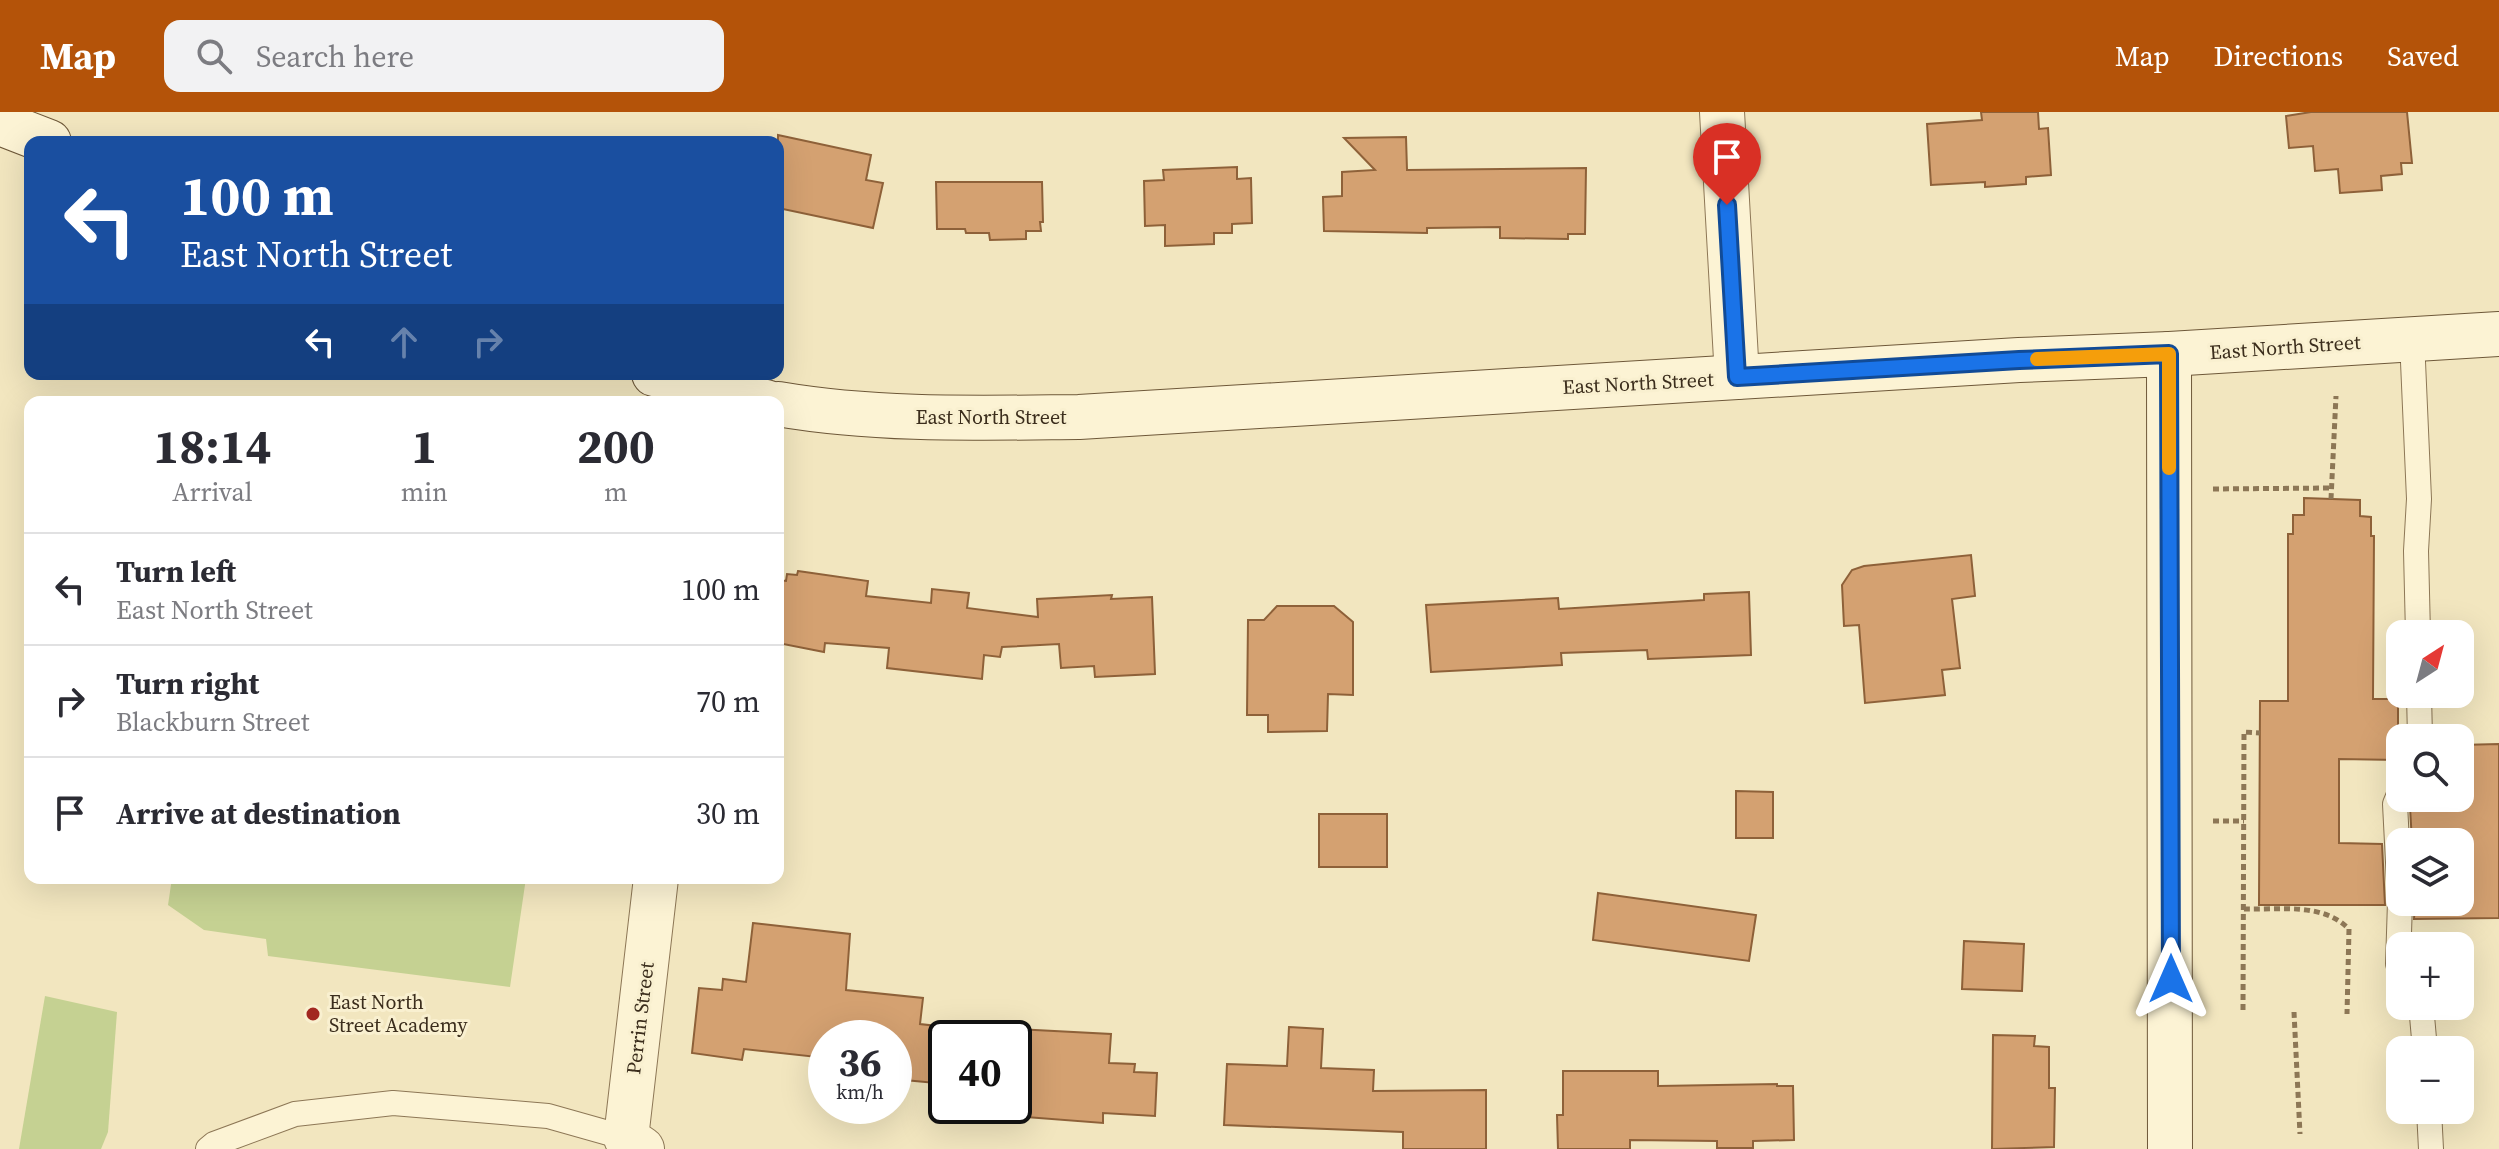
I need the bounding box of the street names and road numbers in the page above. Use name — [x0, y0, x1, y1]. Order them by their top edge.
street label: East North Street — [2209, 328, 2362, 366]
street label: East North Street — [1562, 365, 1715, 401]
street label: East North Street — [915, 403, 1067, 431]
street label: Perrin Street — [619, 960, 661, 1076]

